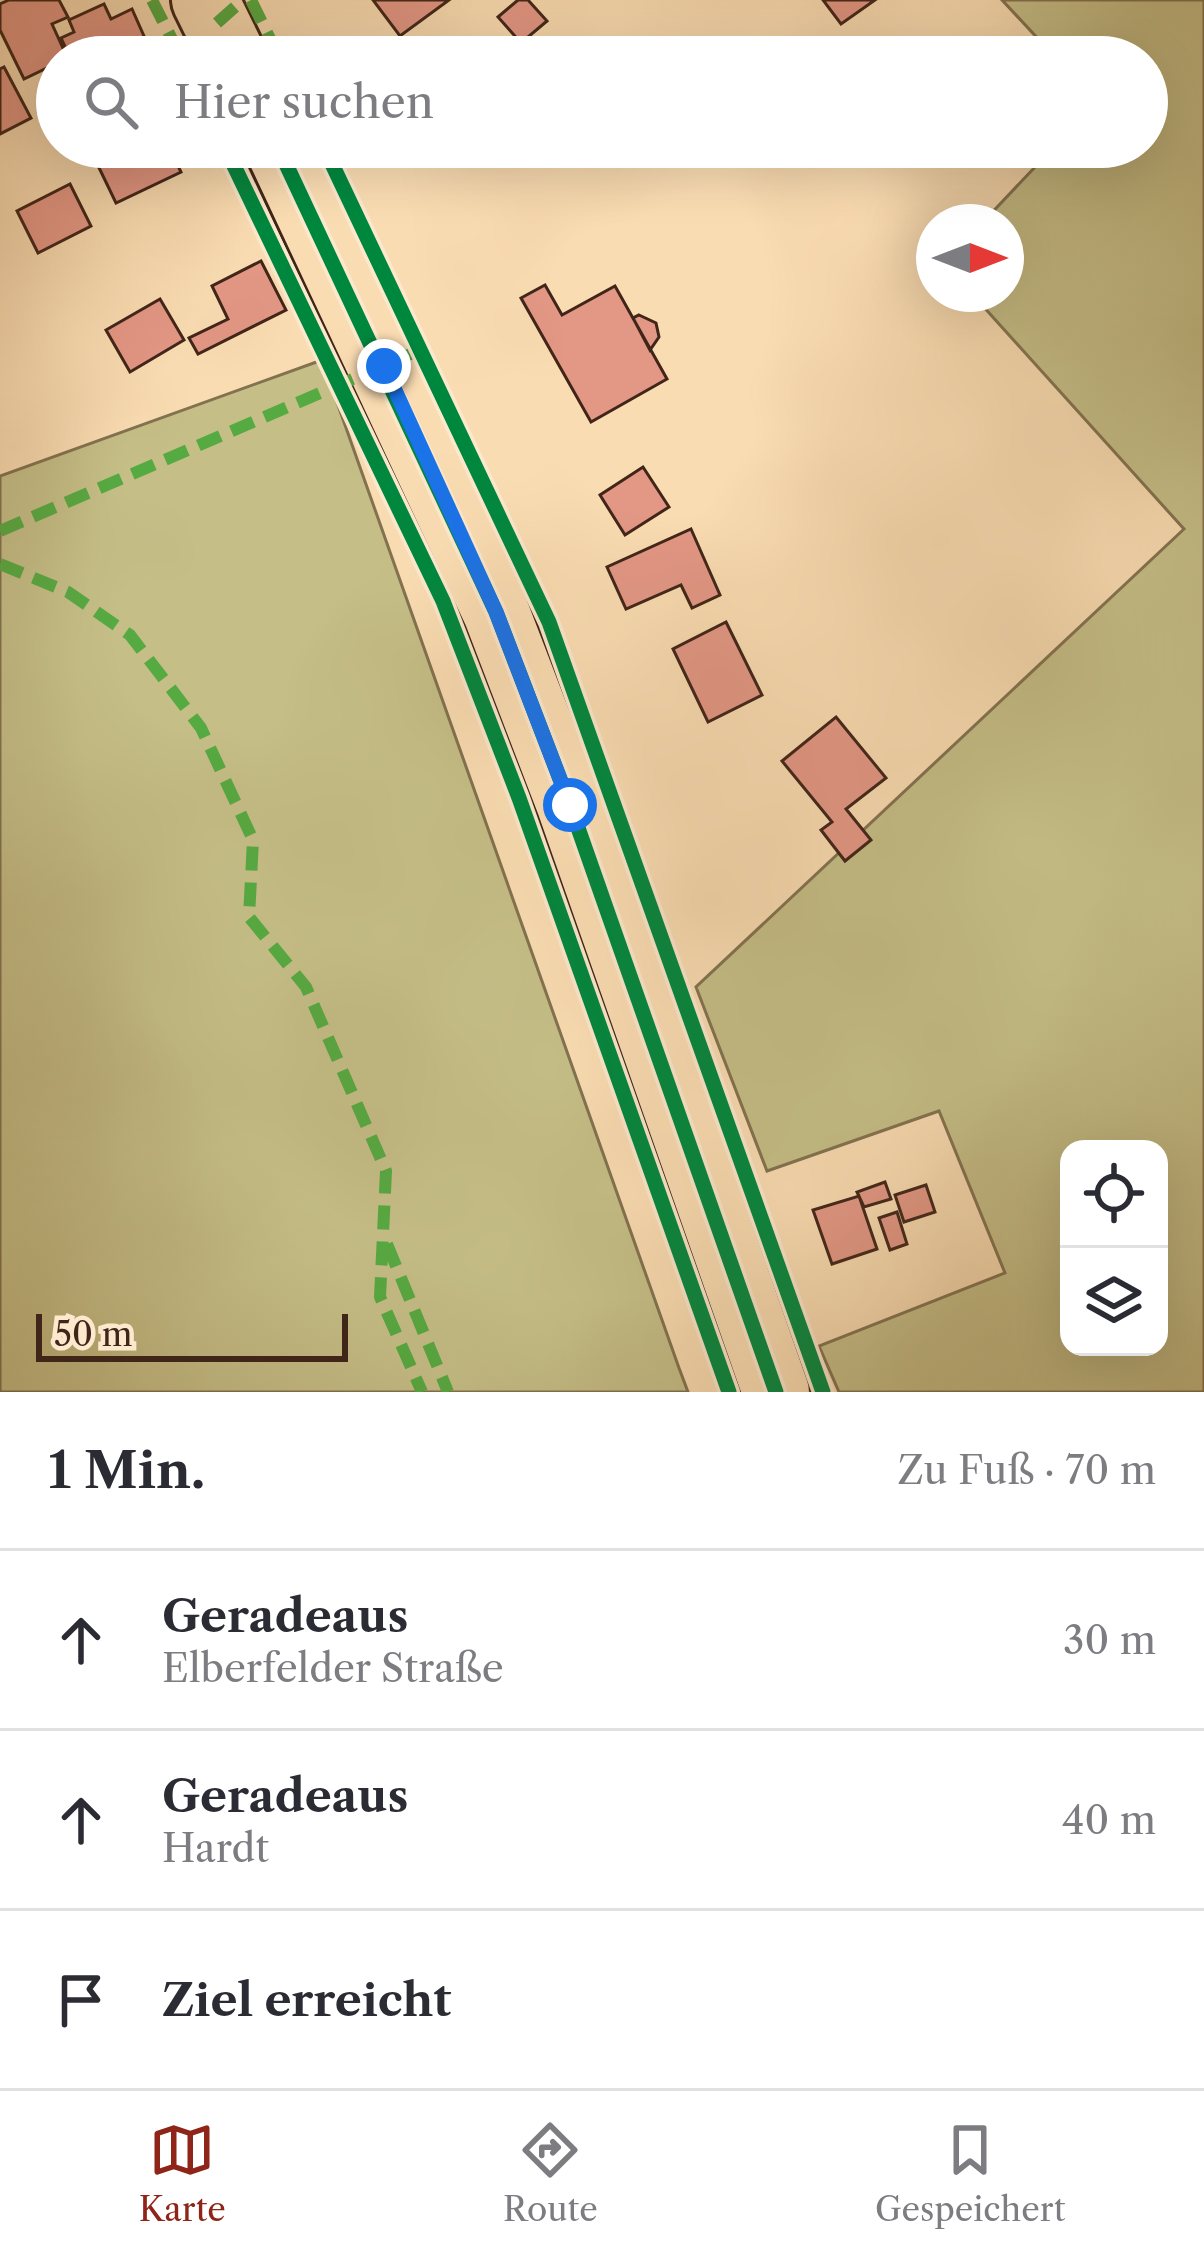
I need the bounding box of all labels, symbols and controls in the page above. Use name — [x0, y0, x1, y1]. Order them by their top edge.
search box — [36, 36, 1168, 168]
icon: search — [78, 69, 144, 135]
text: Hier suchen — [174, 74, 434, 130]
north arrow — [916, 204, 1024, 312]
route end — [357, 339, 411, 393]
route start — [543, 778, 597, 832]
map controls — [1060, 1140, 1168, 1356]
button: locate — [1060, 1140, 1168, 1248]
button: layers — [1060, 1248, 1168, 1356]
scale bar — [36, 1308, 348, 1361]
text: 50 m — [54, 1314, 132, 1355]
text: 1 Min. — [48, 1439, 205, 1501]
text: Zu Fuß · 70 m — [898, 1446, 1156, 1494]
text: Geradeaus — [162, 1588, 408, 1644]
icon: ahead — [48, 1607, 114, 1673]
text: 30 m — [1063, 1616, 1156, 1664]
text: Elberfelder Straße — [162, 1644, 504, 1692]
text: Geradeaus — [162, 1768, 408, 1824]
icon: ahead — [48, 1787, 114, 1853]
text: 40 m — [1062, 1796, 1156, 1844]
text: Hardt — [162, 1824, 269, 1872]
icon: arrive — [48, 1967, 114, 2033]
text: Ziel erreicht — [162, 1972, 451, 2028]
tab: Karte — [139, 2117, 226, 2230]
tab: Route — [503, 2117, 598, 2230]
tab: Gespeichert — [875, 2117, 1065, 2230]

